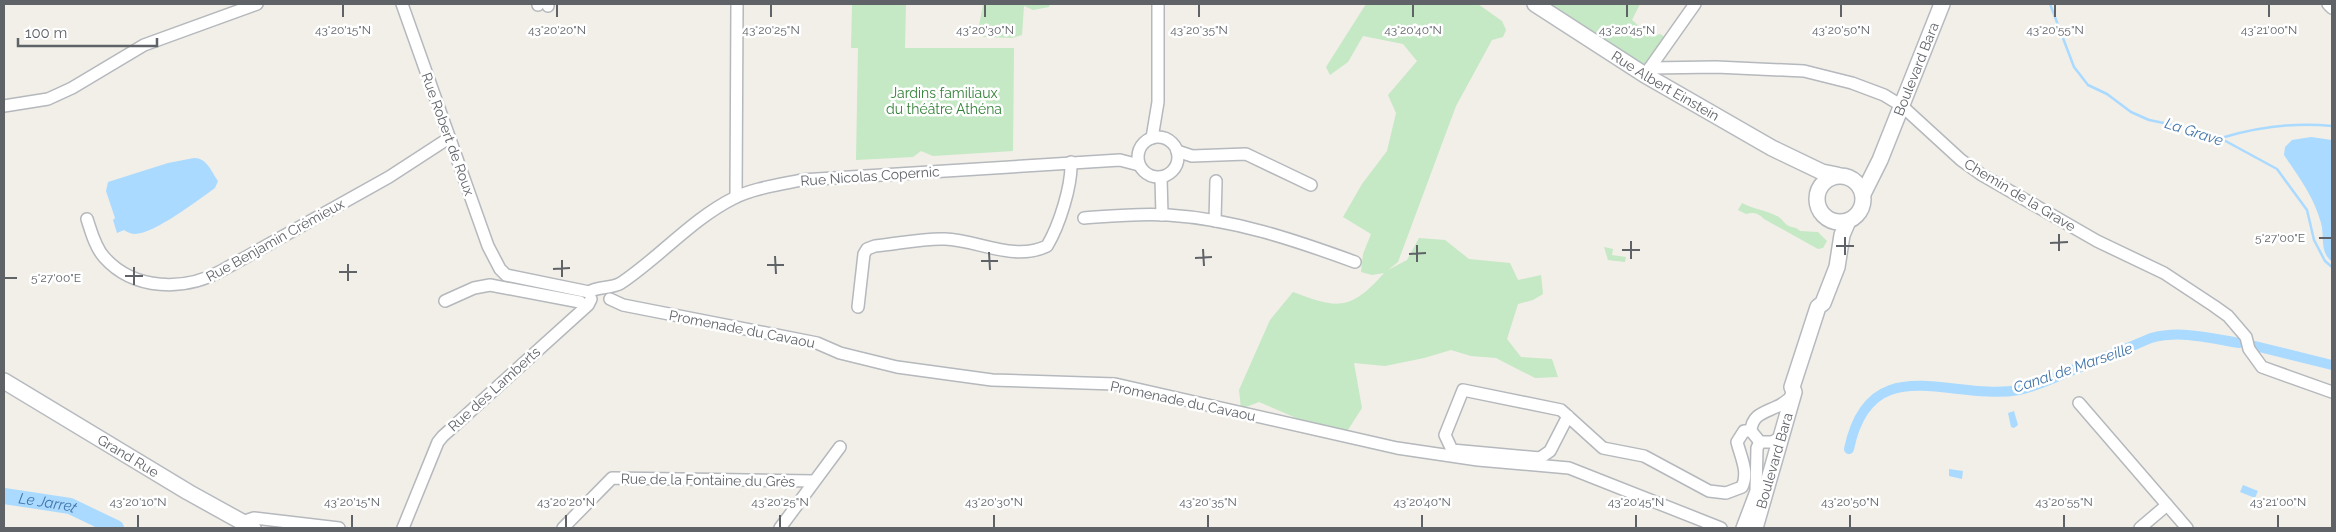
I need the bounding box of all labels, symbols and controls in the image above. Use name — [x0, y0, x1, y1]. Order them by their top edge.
scale bar — [18, 15, 156, 47]
street label: Boulevard Bara — [1890, 20, 1942, 118]
text: 43°20'15"N — [315, 23, 371, 37]
text: 43°20'20"N — [528, 23, 586, 37]
text: 43°20'25"N — [742, 23, 800, 37]
text: 43°20'30"N — [956, 23, 1014, 37]
text: 43°20'35"N — [1170, 23, 1228, 37]
text: 43°20'40"N — [1384, 23, 1442, 37]
text: 43°20'45"N — [1599, 23, 1655, 37]
text: 43°20'50"N — [1812, 23, 1870, 37]
text: 43°20'55"N — [2026, 23, 2084, 37]
text: 43°21'00"N — [2241, 23, 2297, 37]
text: 100 m — [25, 24, 67, 42]
street label: Rue Albert Einstein — [1609, 48, 1722, 124]
street label: Rue Robert de Roux — [418, 70, 478, 198]
park label: Jardins familiaux du théâtre Athéna — [886, 85, 1002, 117]
water label: La Grave — [2163, 114, 2225, 150]
street label: Chemin de la Grave — [1961, 155, 2079, 235]
street label: Rue Nicolas Copernic — [800, 163, 940, 189]
street label: Rue Benjamin Crémieux — [203, 195, 347, 285]
text: 5°27'00"E — [2255, 231, 2305, 245]
text: 5°27'00"E — [31, 271, 81, 285]
street label: Promenade du Cavaou — [668, 307, 816, 351]
water label: Canal de Marseille — [2011, 339, 2135, 397]
street label: Rue des Lamberts — [445, 343, 543, 435]
street label: Promenade du Cavaou — [1109, 378, 1257, 424]
street label: Boulevard Bara — [1753, 411, 1796, 511]
street label: Grand Rue — [95, 431, 162, 480]
street label: Rue de la Fontaine du Grès — [621, 470, 796, 490]
water label: Le Jarret — [17, 489, 80, 517]
text: 43°20'10"N — [110, 495, 166, 509]
text: 43°20'15"N — [324, 495, 380, 509]
text: 43°20'20"N — [537, 495, 595, 509]
text: 43°20'25"N — [751, 495, 809, 509]
text: 43°20'30"N — [965, 495, 1023, 509]
text: 43°20'35"N — [1179, 495, 1237, 509]
text: 43°20'40"N — [1393, 495, 1451, 509]
text: 43°20'45"N — [1608, 495, 1664, 509]
text: 43°20'50"N — [1821, 495, 1879, 509]
text: 43°20'55"N — [2035, 495, 2093, 509]
text: 43°21'00"N — [2250, 495, 2306, 509]

